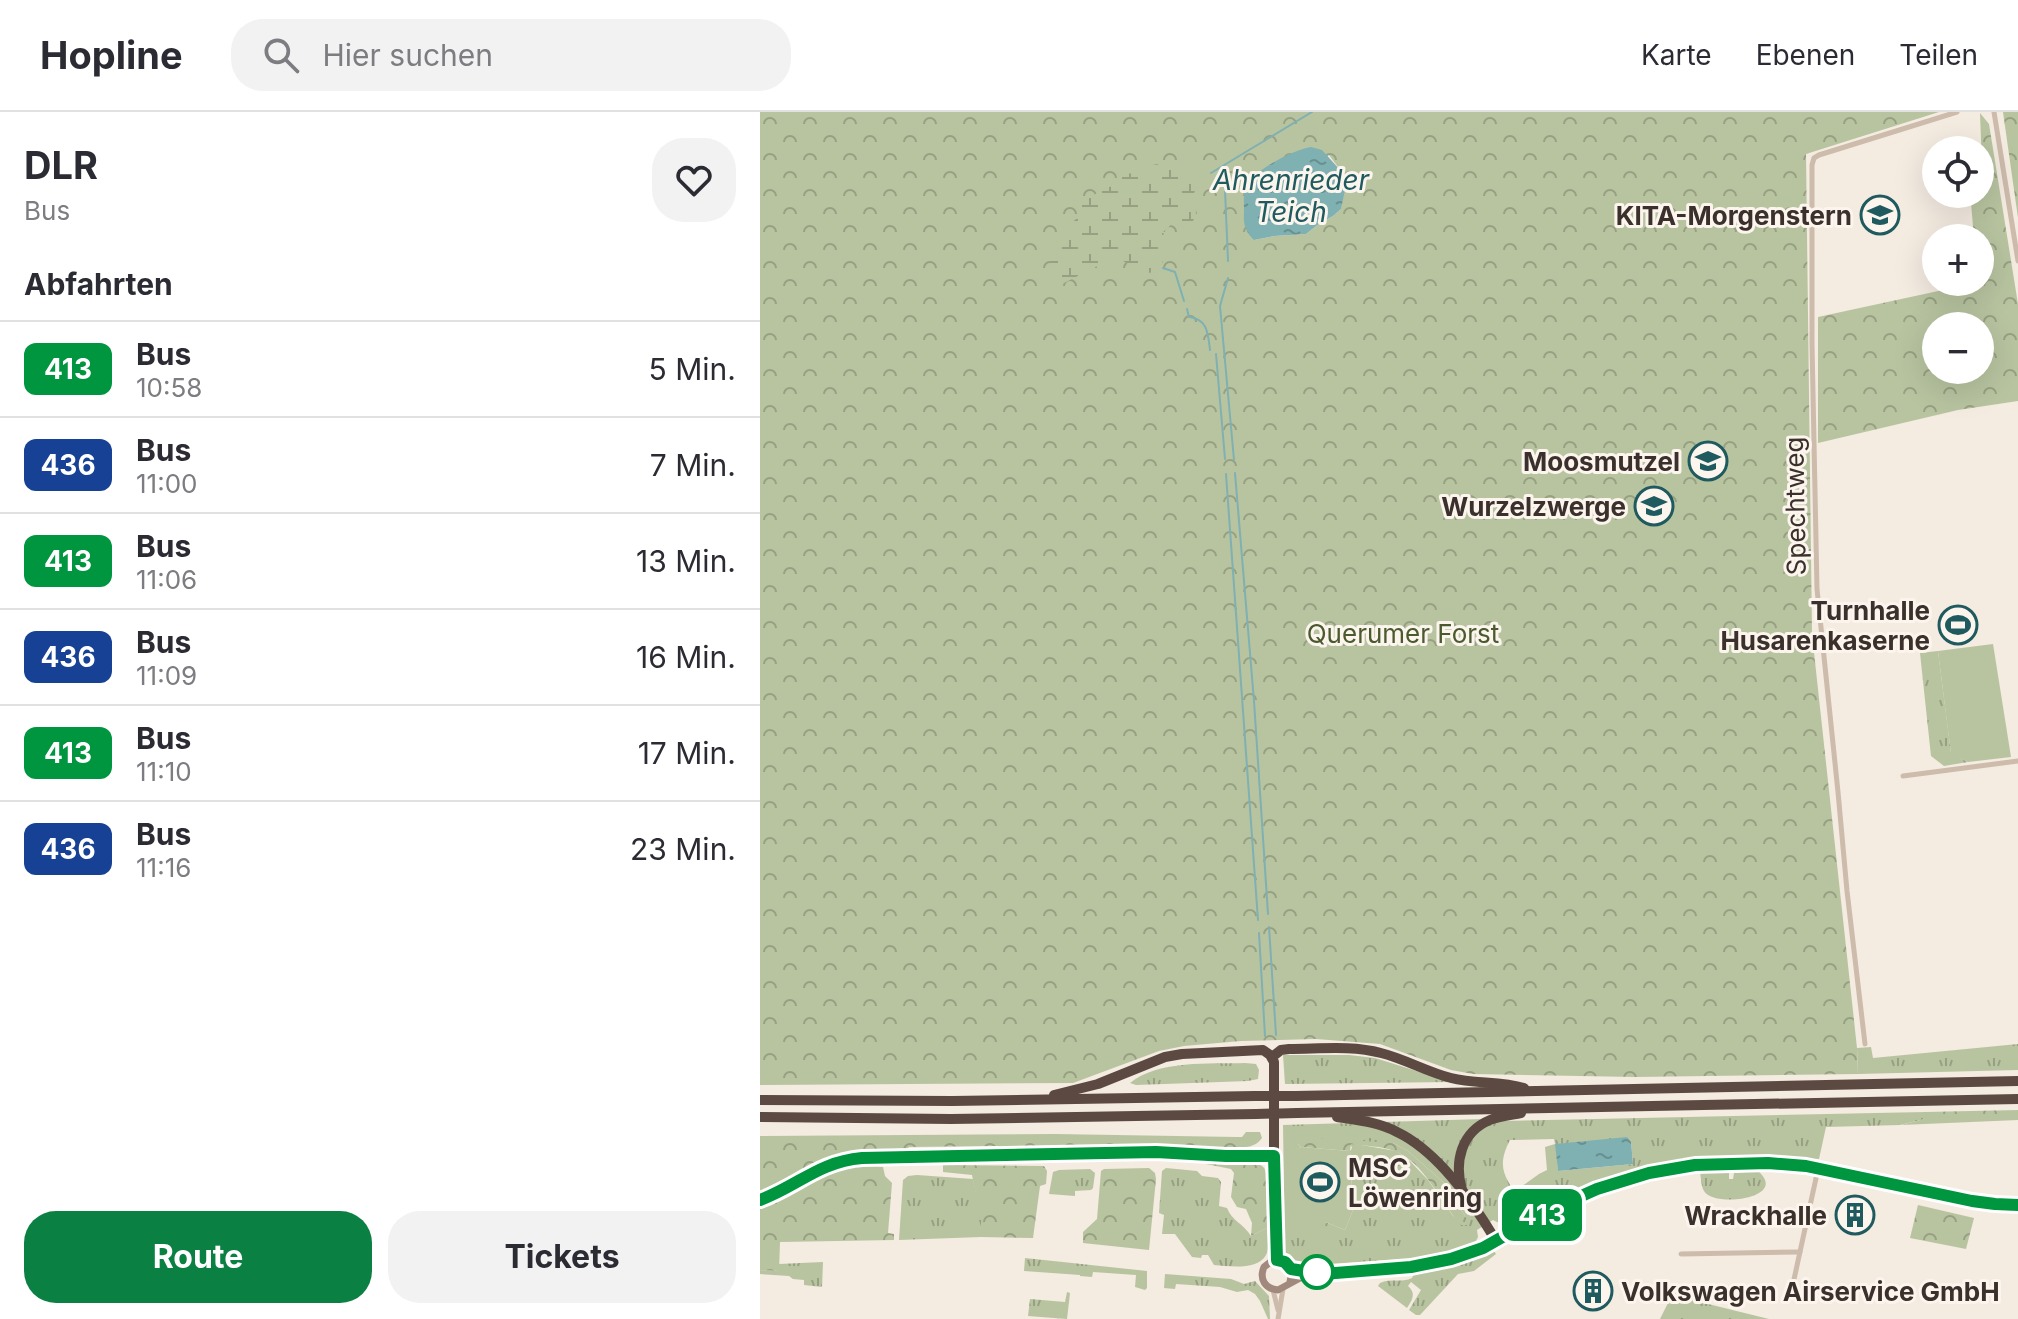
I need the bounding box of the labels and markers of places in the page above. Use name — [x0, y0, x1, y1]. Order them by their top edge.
school or university icon: KITA-Morgenstern — [1859, 194, 1901, 236]
place label: KITA-Morgenstern — [1616, 200, 1852, 231]
school or university icon: Moosmutzel — [1687, 440, 1729, 482]
place label: Moosmutzel — [1523, 446, 1680, 477]
school or university icon: Wurzelzwerge — [1633, 485, 1675, 527]
place label: Wurzelzwerge — [1441, 491, 1626, 522]
place label: Turnhalle Husarenkaserne — [1720, 595, 1930, 656]
sports icon: Turnhalle Husarenkaserne — [1937, 604, 1979, 646]
place label: MSC Löwenring — [1348, 1152, 1482, 1213]
sports icon: MSC Löwenring — [1299, 1161, 1341, 1203]
building icon: Wrackhalle — [1834, 1194, 1876, 1236]
place label: Wrackhalle — [1684, 1200, 1827, 1231]
unlabelled marker — [1300, 1255, 1334, 1289]
building icon: Volkswagen Airservice GmbH — [1572, 1270, 1614, 1312]
place label: Volkswagen Airservice GmbH — [1621, 1276, 2000, 1307]

